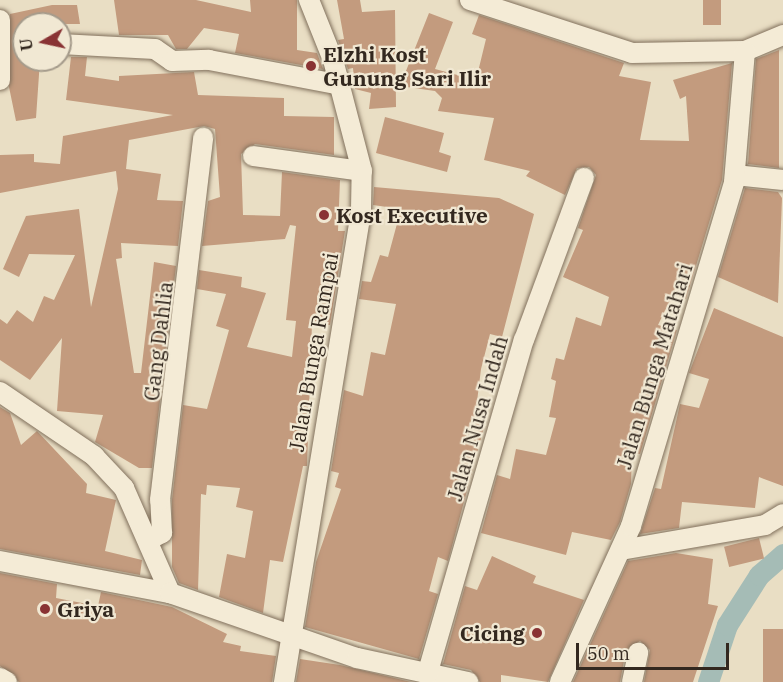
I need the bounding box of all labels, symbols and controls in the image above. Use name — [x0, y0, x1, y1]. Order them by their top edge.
north arrow — [12, 12, 72, 72]
text: U — [15, 37, 37, 52]
place label: Elzhi Kost Gunung Sari Ilir — [323, 41, 491, 91]
marker: Elzhi Kost Gunung Sari Ilir — [304, 59, 318, 73]
place label: Kost Executive — [336, 202, 488, 228]
marker: Kost Executive — [317, 208, 331, 222]
street label: Jalan Bunga Rampai — [283, 250, 343, 454]
street label: Jalan Bunga Matahari — [611, 260, 697, 472]
street label: Gang Dahlia — [138, 280, 178, 402]
street label: Jalan Nusa Indah — [441, 332, 513, 504]
place label: Griya — [57, 596, 114, 622]
marker: Griya — [38, 602, 52, 616]
place label: Cicing — [460, 620, 525, 646]
marker: Cicing — [530, 626, 544, 640]
scale bar — [579, 631, 732, 669]
text: 50 m — [587, 642, 630, 665]

